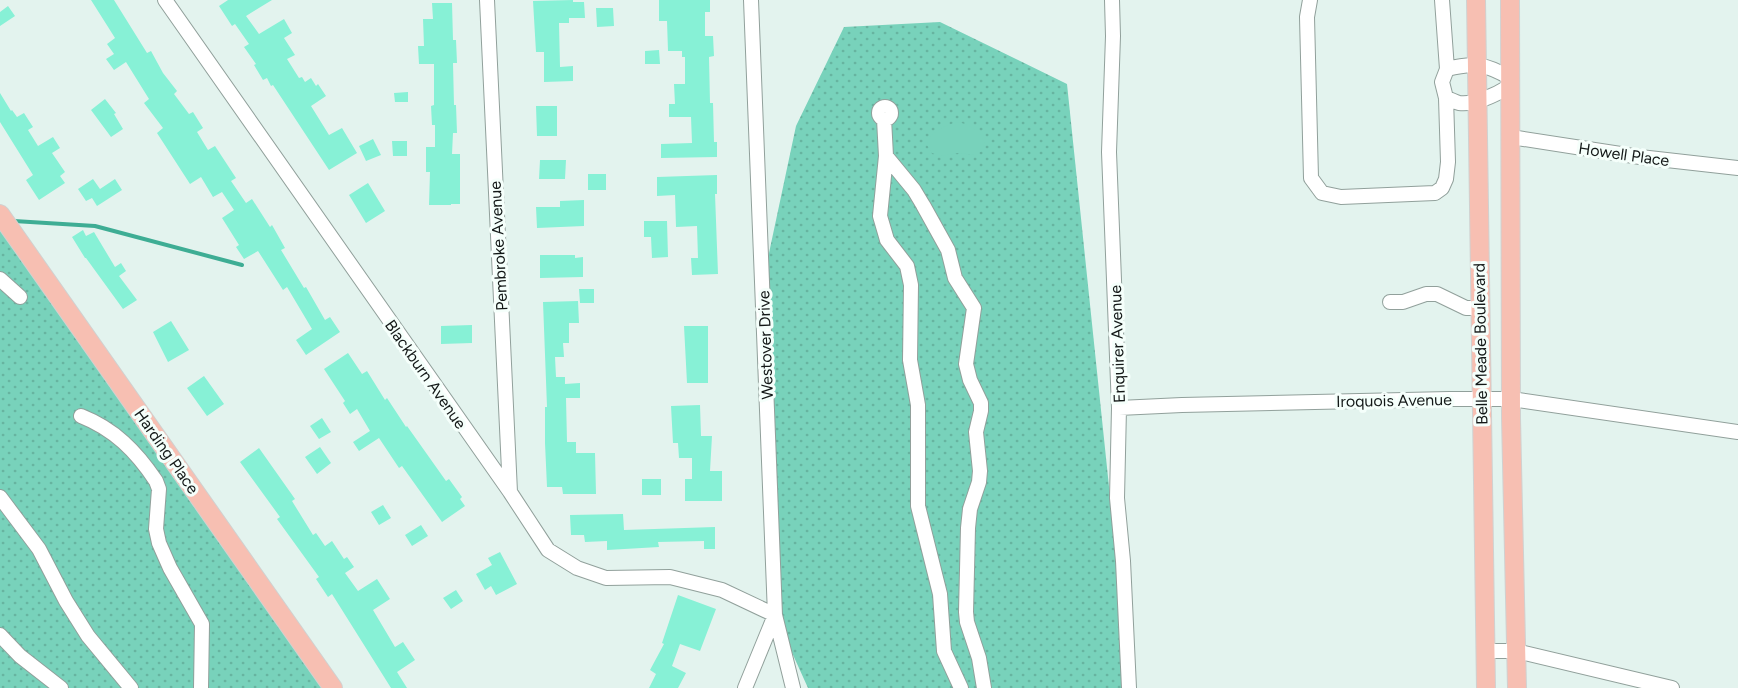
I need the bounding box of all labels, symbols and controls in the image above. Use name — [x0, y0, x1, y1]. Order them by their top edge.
street label: Howell Place — [1577, 139, 1671, 170]
street label: Pembroke Avenue — [486, 180, 511, 311]
street label: Belle Meade Boulevard — [1470, 263, 1491, 425]
street label: Enquirer Avenue — [1106, 284, 1129, 403]
street label: Westover Drive — [754, 290, 777, 400]
street label: Blackburn Avenue — [381, 316, 470, 433]
street label: Iroquois Avenue — [1336, 390, 1452, 411]
street label: Harding Place — [130, 405, 203, 498]

